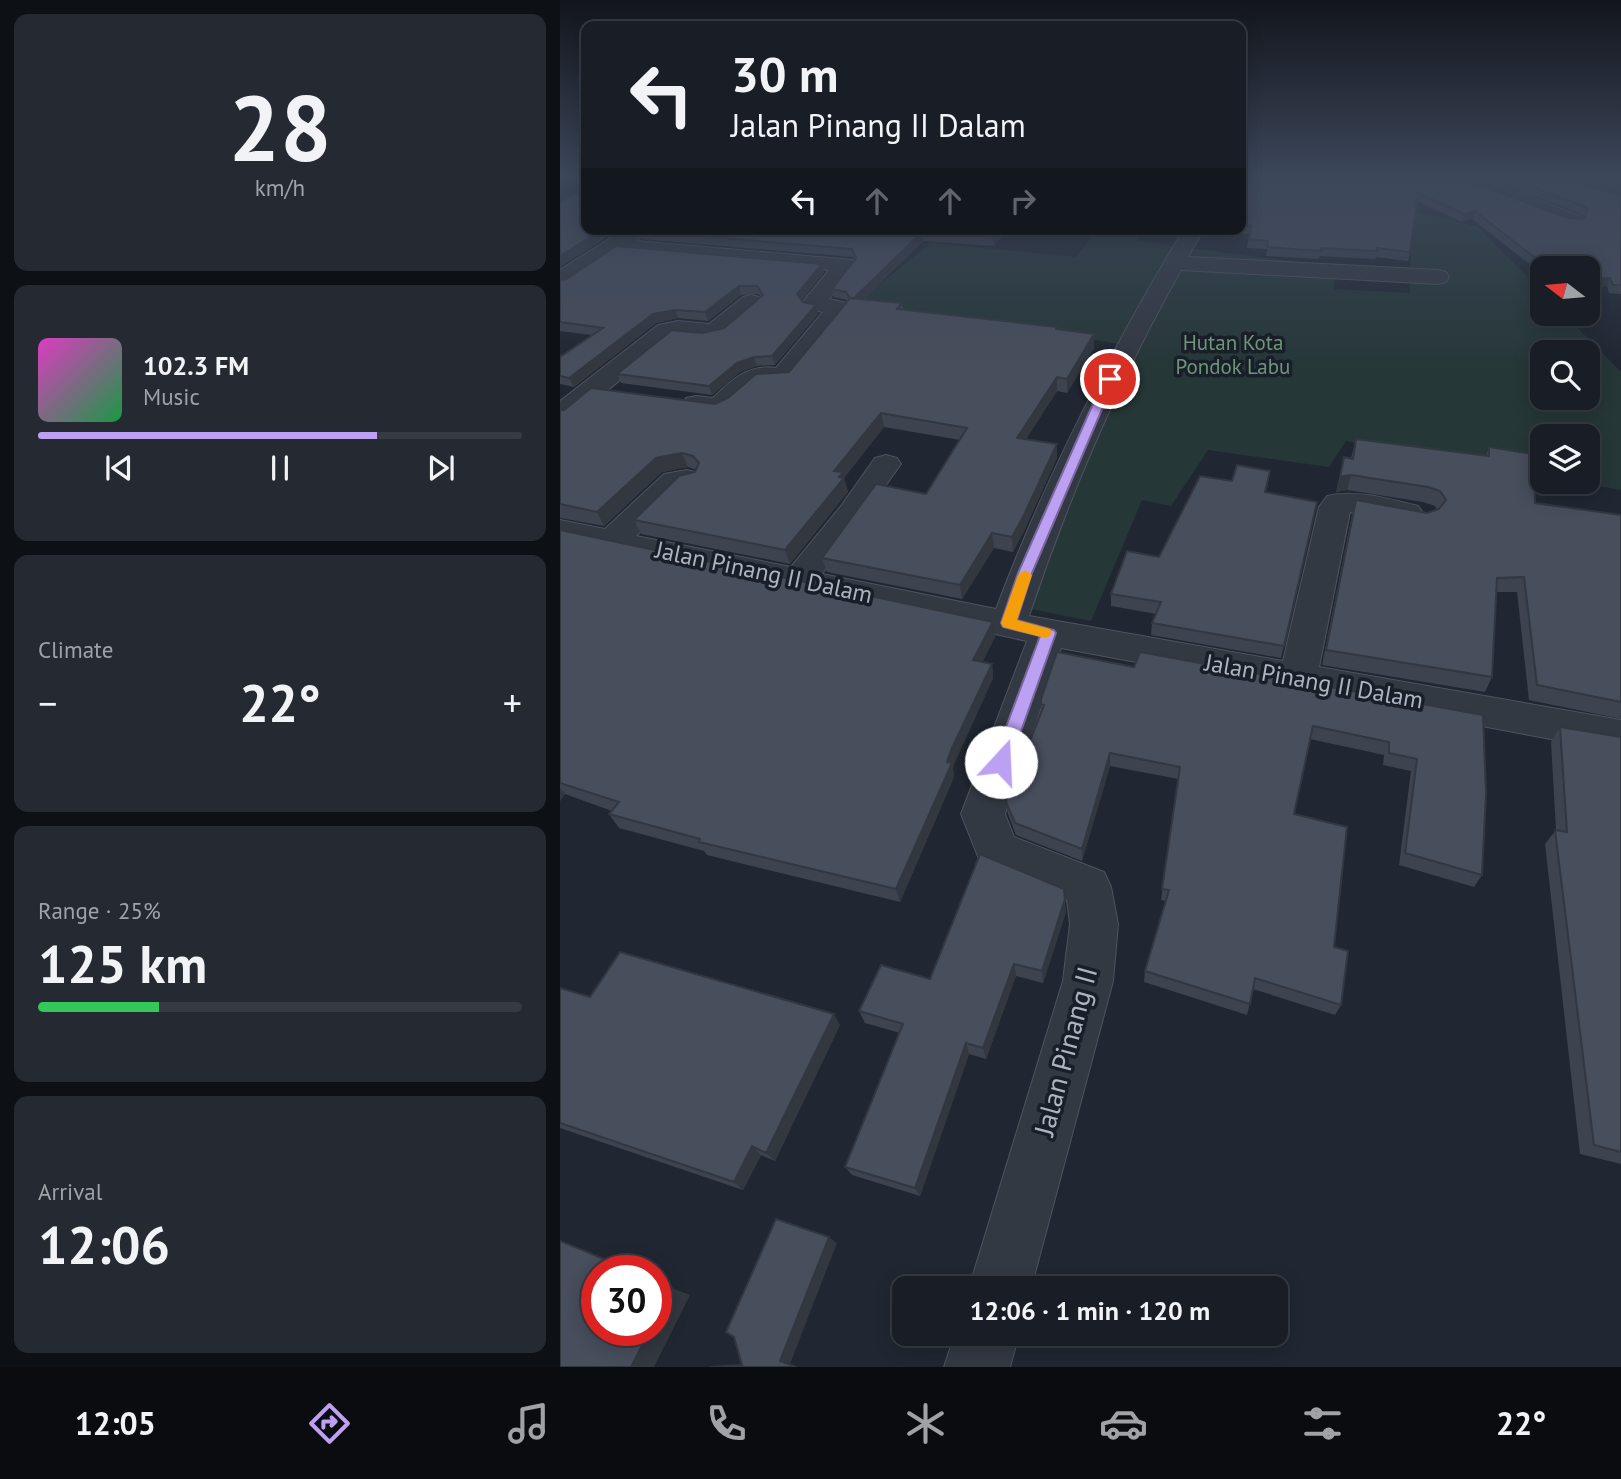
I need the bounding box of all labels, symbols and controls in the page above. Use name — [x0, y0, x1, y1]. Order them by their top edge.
text: 30 m — [731, 42, 838, 106]
icon: left — [616, 49, 707, 140]
text: 28 — [228, 68, 332, 186]
text: Jalan Pinang II Dalam — [731, 104, 1026, 146]
text: km/h — [255, 173, 305, 202]
icon: left — [785, 182, 823, 220]
icon: ahead — [858, 182, 896, 220]
icon: ahead — [931, 182, 969, 220]
icon: right — [1004, 182, 1042, 220]
north arrow — [1530, 256, 1600, 326]
map controls — [1530, 256, 1600, 494]
park label: Hutan Kota Pondok Labu — [1176, 329, 1290, 380]
button: search — [1530, 340, 1600, 410]
text: 102.3 FM — [143, 349, 249, 382]
pin — [1080, 349, 1140, 409]
icon: arrive — [1091, 360, 1129, 398]
text: Music — [143, 382, 200, 411]
button: layers — [1530, 424, 1600, 494]
icon: previous — [100, 449, 138, 487]
icon: pause — [261, 449, 299, 487]
icon: next — [422, 449, 460, 487]
street label: Jalan Pinang II Dalam — [652, 534, 875, 610]
text: Climate — [38, 635, 113, 664]
street label: Jalan Pinang II Dalam — [1201, 646, 1426, 715]
text: 22° — [239, 669, 321, 736]
text: − — [38, 678, 57, 727]
text: + — [503, 678, 522, 727]
position arrow — [964, 725, 1038, 799]
text: Range · 25% — [38, 896, 161, 925]
text: 125 km — [38, 930, 207, 997]
street label: Jalan Pinang II — [1024, 962, 1105, 1140]
text: Arrival — [38, 1177, 102, 1206]
text: 12:06 — [38, 1211, 170, 1278]
speed limit sign: 30 — [581, 1255, 672, 1346]
text: 12:06 · 1 min · 120 m — [970, 1294, 1210, 1327]
icon: directions — [305, 1399, 354, 1448]
icon: music — [504, 1399, 553, 1448]
icon: phone — [702, 1399, 751, 1448]
icon: climate — [901, 1399, 950, 1448]
icon: car — [1099, 1399, 1148, 1448]
icon: filters — [1298, 1399, 1347, 1448]
text: 12:05 — [75, 1402, 156, 1444]
text: 22° — [1496, 1402, 1546, 1444]

